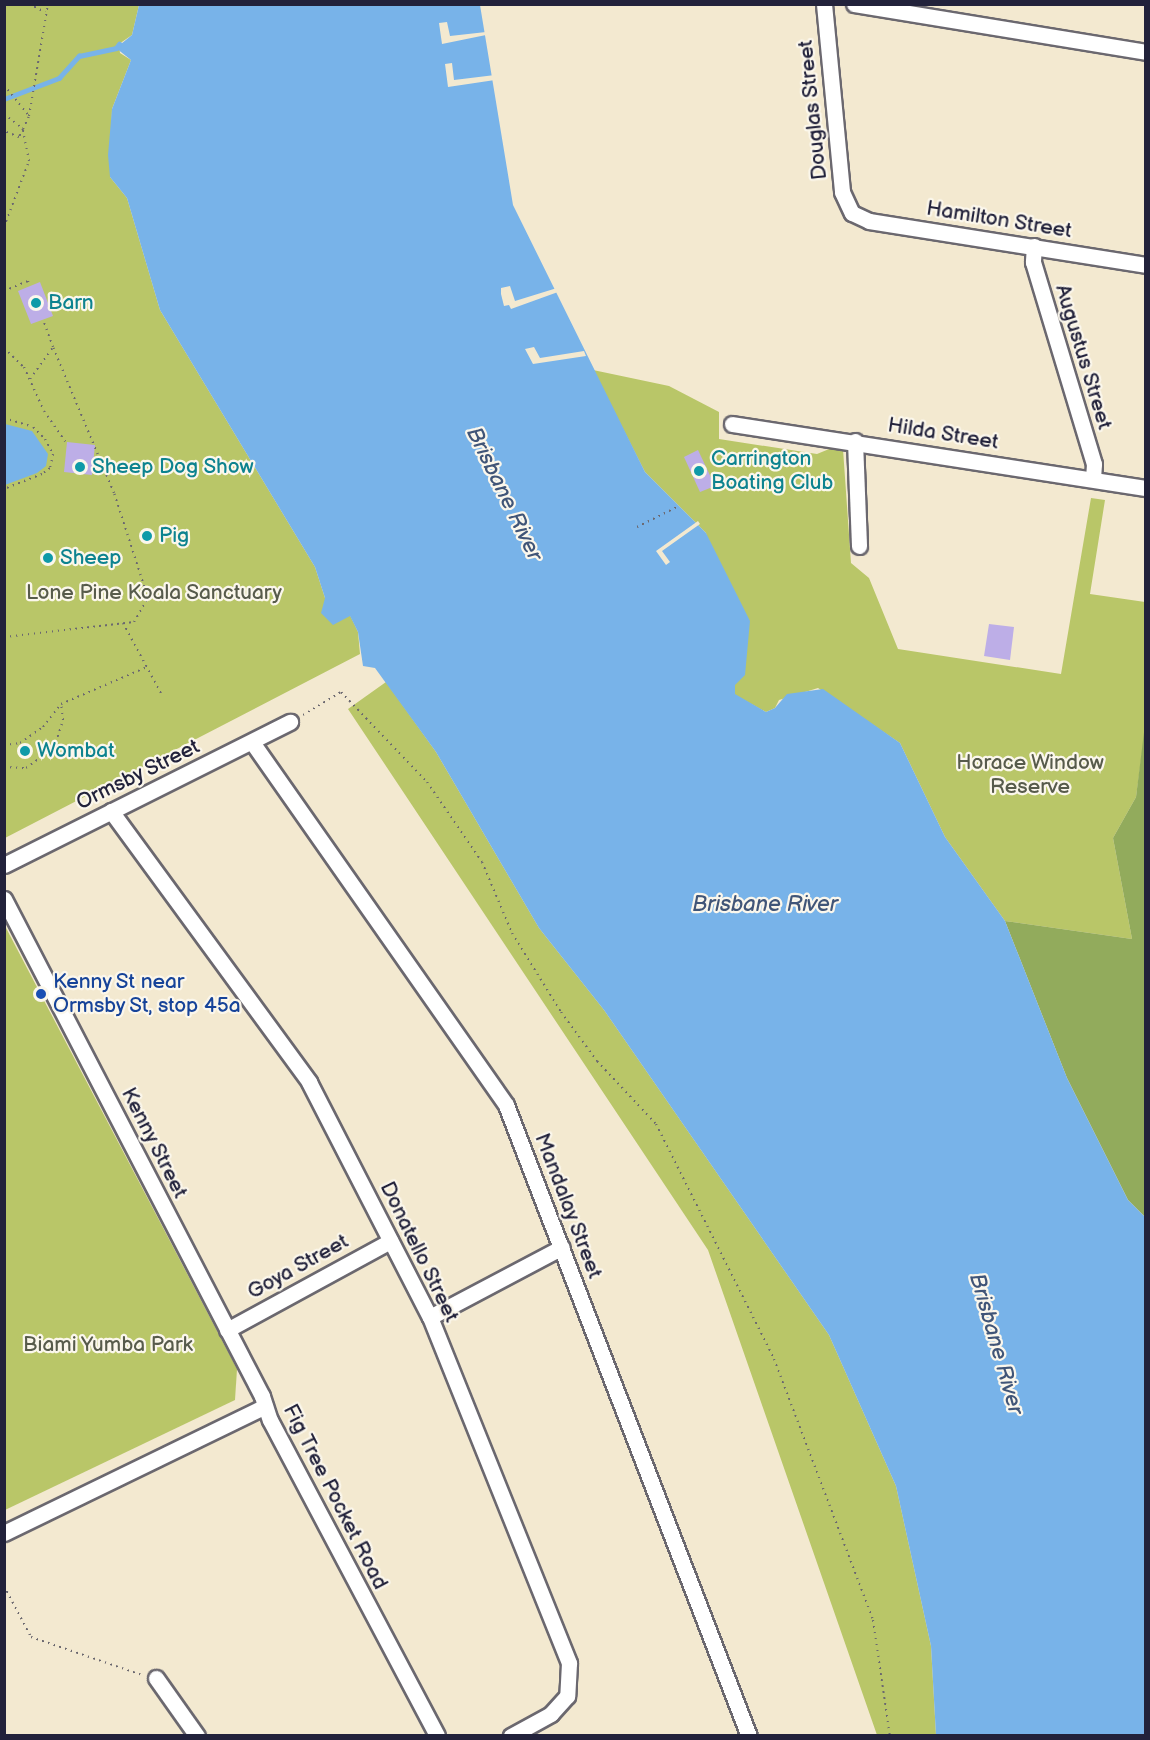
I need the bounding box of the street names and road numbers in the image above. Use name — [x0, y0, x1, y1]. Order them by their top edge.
street label: Douglas Street — [793, 39, 833, 181]
street label: Hamilton Street — [924, 196, 1074, 244]
street label: Augustus Street — [1049, 281, 1117, 433]
street label: Hilda Street — [886, 413, 1000, 455]
street label: Ormsby Street — [71, 734, 205, 816]
street label: Kenny Street — [115, 1083, 193, 1203]
street label: Mandalay Street — [528, 1129, 608, 1283]
street label: Donatello Street — [374, 1178, 464, 1326]
street label: Goya Street — [243, 1229, 353, 1305]
street label: Fig Tree Pocket Road — [277, 1400, 393, 1594]

